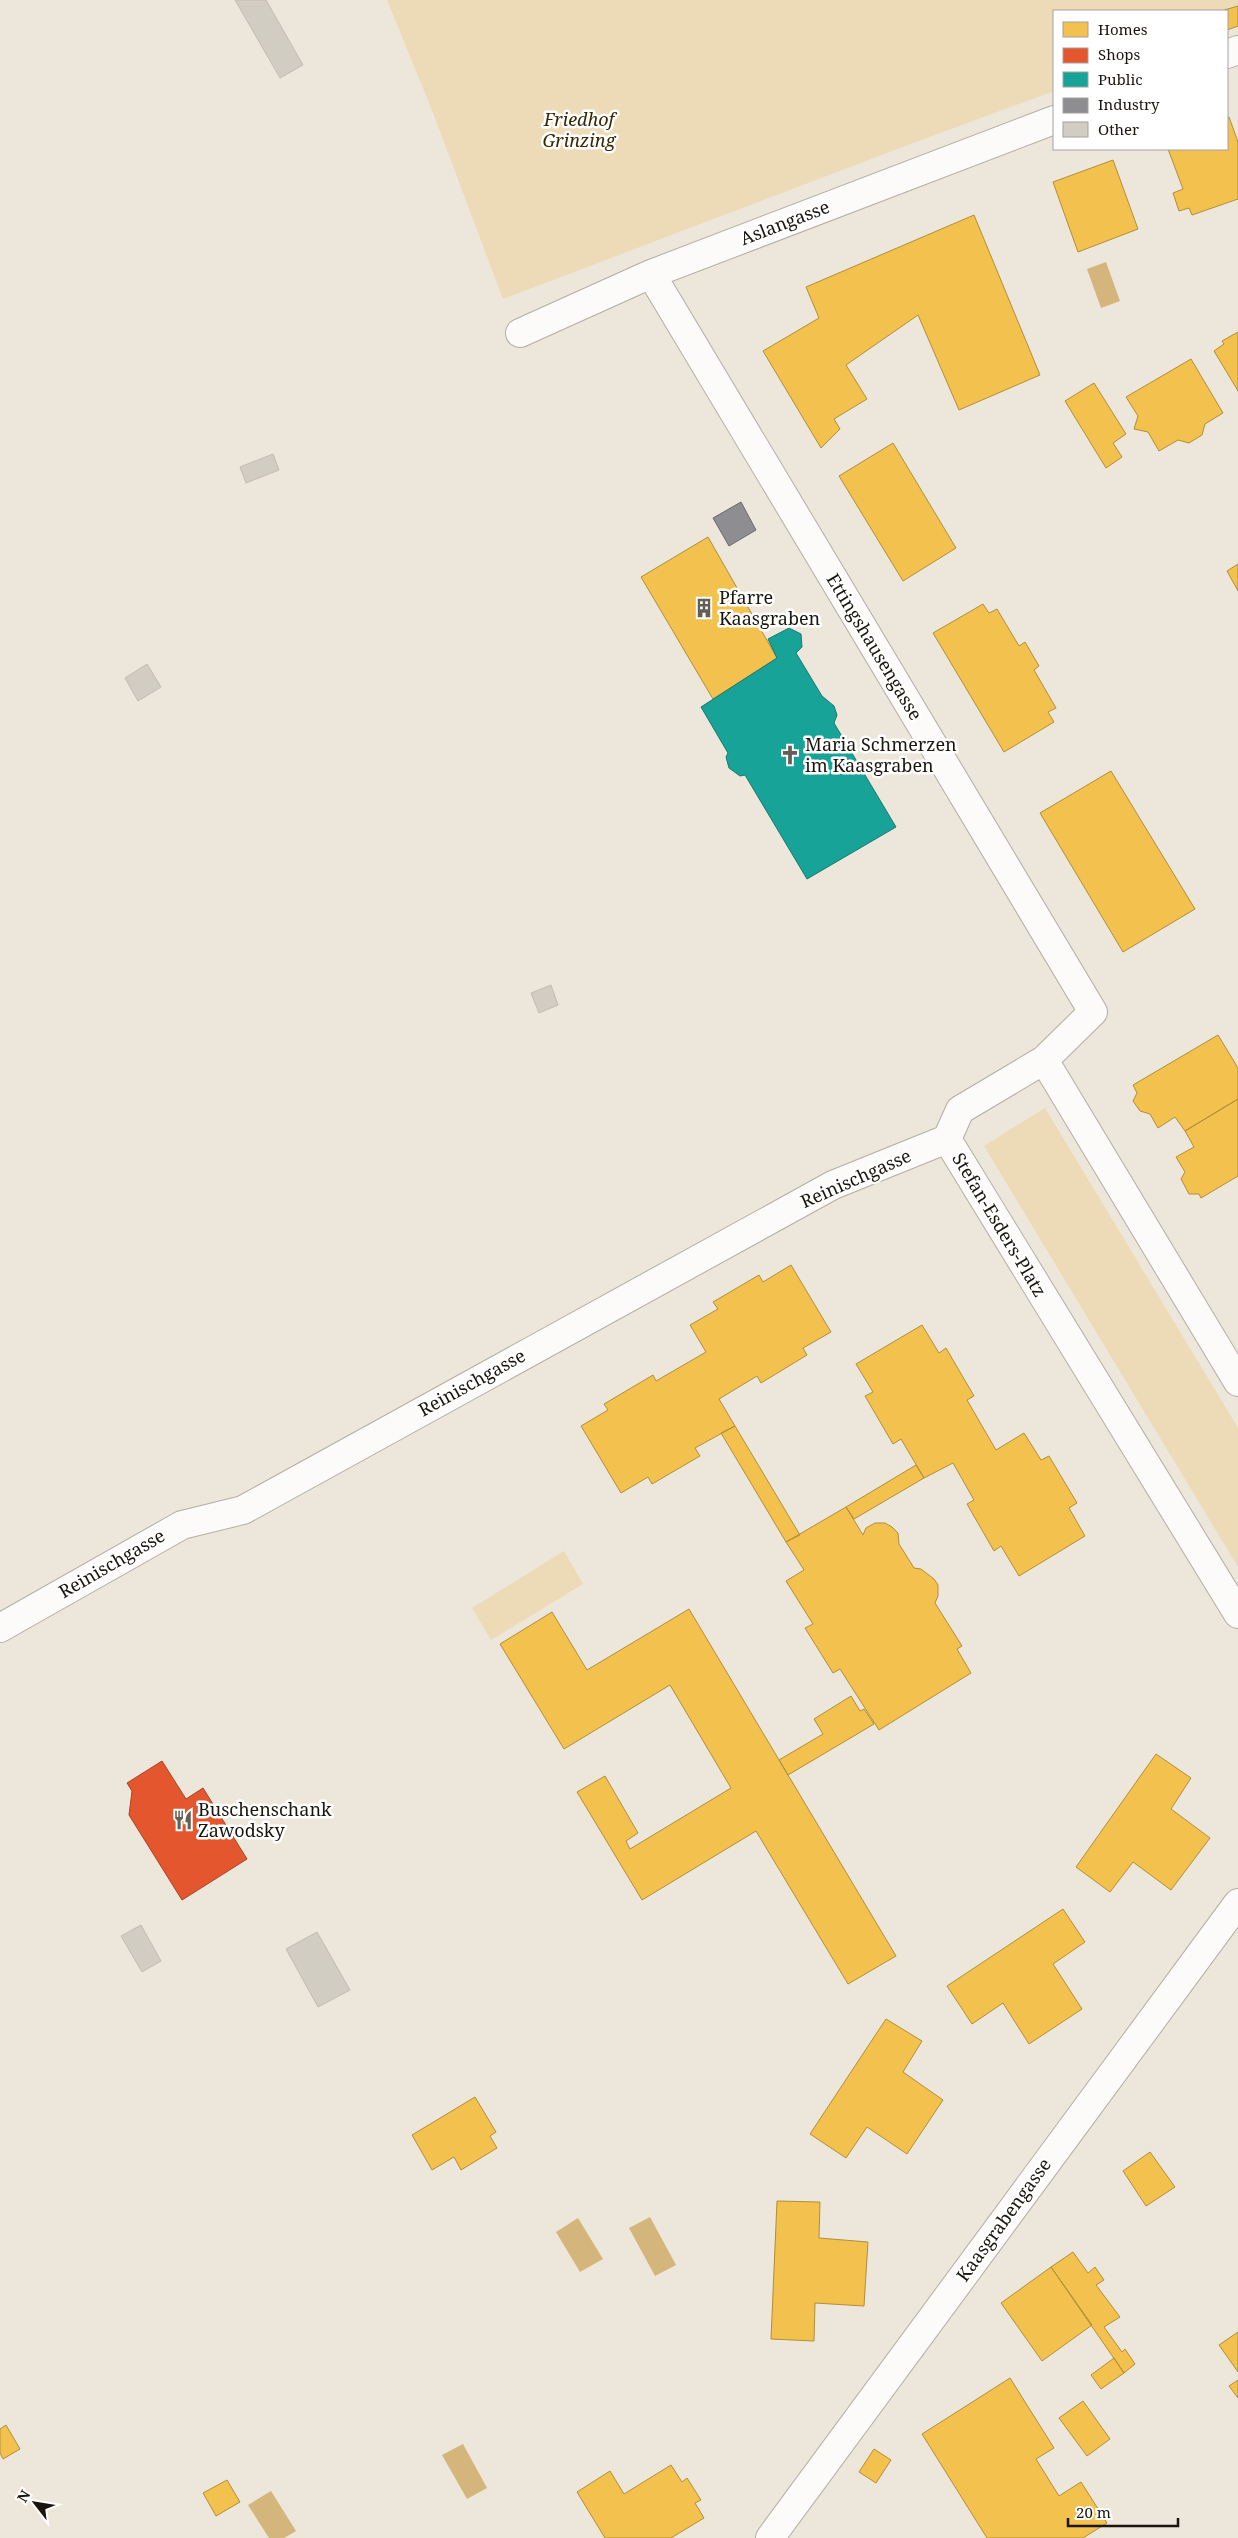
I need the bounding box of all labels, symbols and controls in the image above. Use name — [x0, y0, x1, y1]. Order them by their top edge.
legend — [1053, 10, 1228, 150]
text: Homes — [1098, 19, 1148, 39]
text: Shops — [1098, 44, 1141, 64]
text: Public — [1098, 69, 1143, 89]
text: Industry — [1098, 94, 1160, 114]
park label: Friedhof Grinzing — [543, 107, 618, 152]
text: Other — [1098, 119, 1139, 139]
street label: Aslangasse — [737, 194, 833, 250]
street label: Ettingshausengasse — [822, 569, 928, 724]
place label: Pfarre Kaasgraben — [719, 585, 821, 630]
building icon: Pfarre Kaasgraben — [693, 597, 715, 619]
place label: Maria Schmerzen im Kaasgraben — [805, 732, 957, 777]
church icon: Maria Schmerzen im Kaasgraben — [779, 744, 801, 766]
street label: Reinischgasse — [797, 1143, 915, 1213]
street label: Stefan-Esders-Platz — [947, 1148, 1052, 1301]
street label: Reinischgasse — [414, 1343, 529, 1421]
street label: Reinischgasse — [54, 1523, 169, 1603]
place label: Buschenschank Zawodsky — [198, 1797, 332, 1842]
restaurant icon: Buschenschank Zawodsky — [172, 1809, 194, 1831]
street label: Kaasgrabengasse — [950, 2153, 1056, 2286]
north arrow — [10, 2478, 60, 2528]
text: N — [12, 2486, 34, 2506]
scale bar — [1068, 2496, 1178, 2528]
text: 20 m — [1076, 2502, 1111, 2522]

